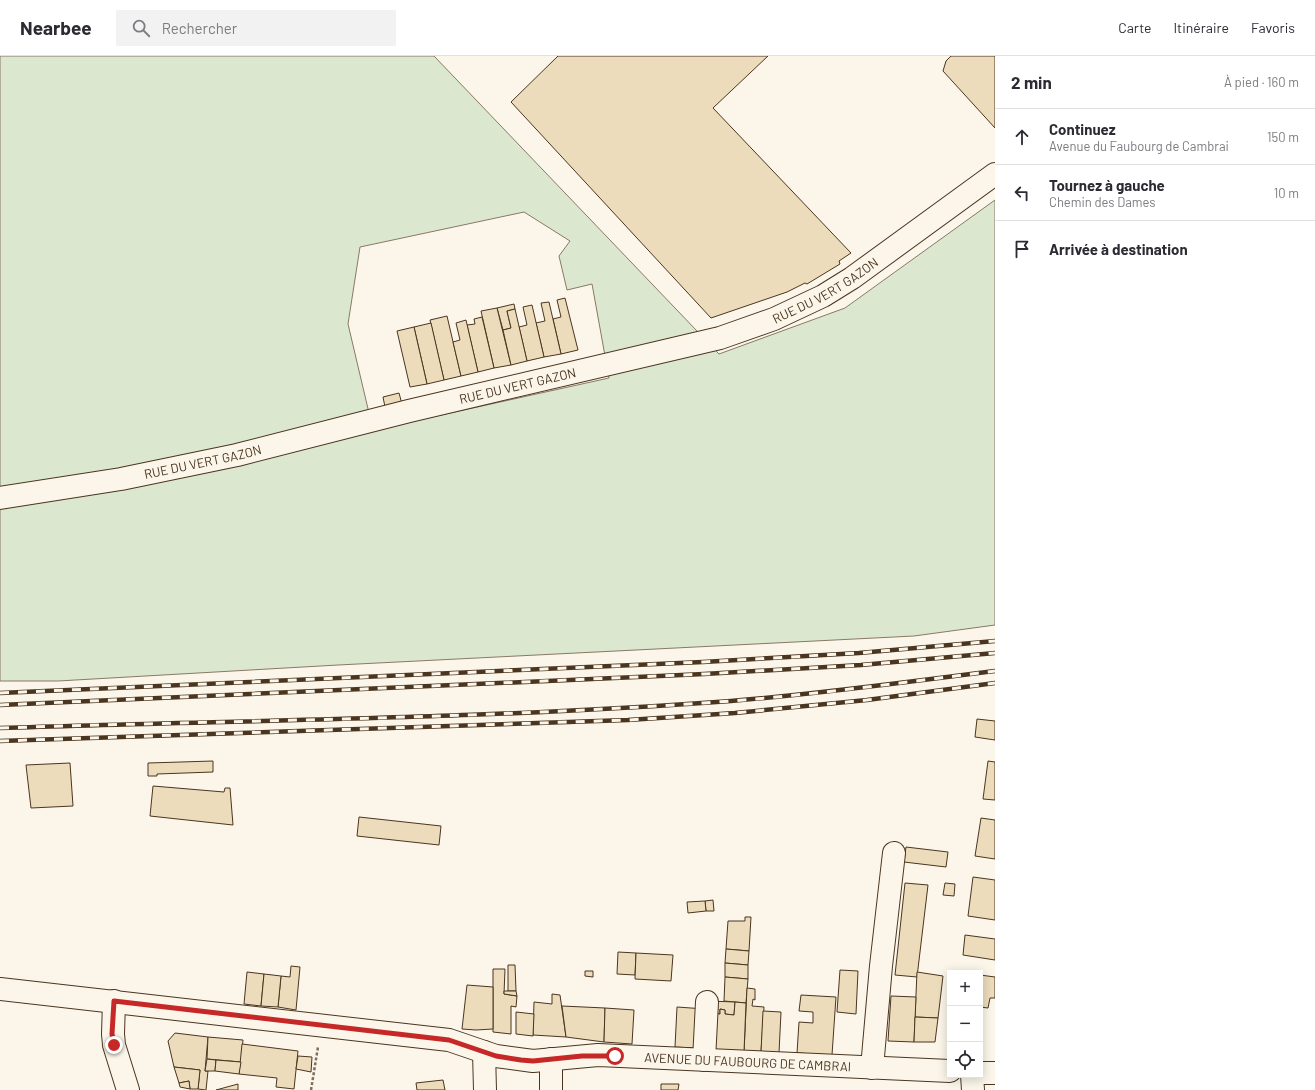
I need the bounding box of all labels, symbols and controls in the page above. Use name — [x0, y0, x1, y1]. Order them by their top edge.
search box — [116, 10, 396, 46]
text: Nearbee — [20, 16, 92, 39]
icon: search — [130, 17, 152, 39]
text: Rechercher — [162, 19, 237, 37]
text: Carte — [1118, 19, 1151, 36]
text: Itinéraire — [1173, 19, 1229, 36]
text: Favoris — [1251, 19, 1295, 36]
text: 2 min — [1011, 72, 1052, 92]
text: À pied · 160 m — [1224, 74, 1299, 90]
text: Continuez — [1049, 120, 1116, 138]
icon: ahead — [1011, 126, 1033, 148]
text: 150 m — [1267, 129, 1299, 145]
text: Avenue du Faubourg de Cambrai — [1049, 138, 1229, 154]
text: Tournez à gauche — [1049, 176, 1165, 194]
icon: left — [1011, 182, 1033, 204]
text: 10 m — [1274, 185, 1299, 201]
text: Chemin des Dames — [1049, 194, 1156, 210]
icon: arrive — [1011, 238, 1033, 260]
text: Arrivée à destination — [1049, 240, 1188, 258]
street label: RUE DU VERT GAZON — [770, 254, 881, 327]
street label: RUE DU VERT GAZON — [458, 364, 578, 407]
street label: RUE DU VERT GAZON — [143, 441, 263, 482]
map controls — [947, 970, 983, 1078]
button: + — [947, 970, 983, 1006]
button: − — [947, 1006, 983, 1042]
route end — [105, 1036, 123, 1054]
button: locate — [947, 1042, 983, 1078]
route start — [606, 1047, 624, 1065]
street label: AVENUE DU FAUBOURG DE CAMBRAI — [644, 1049, 852, 1074]

